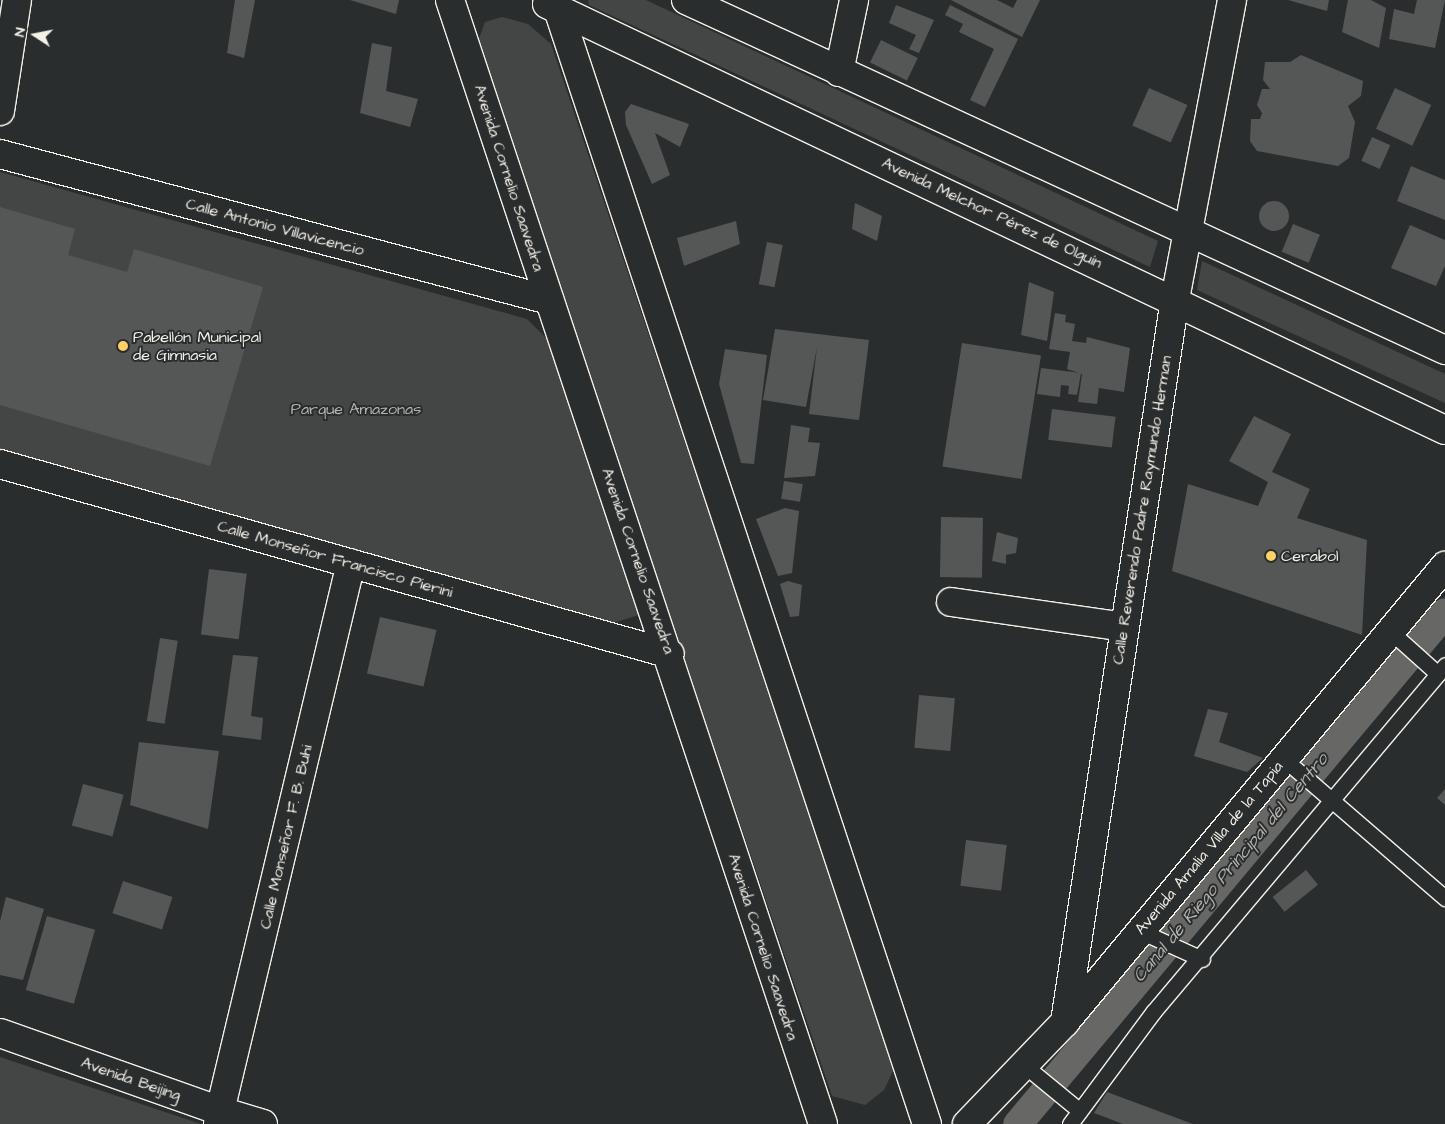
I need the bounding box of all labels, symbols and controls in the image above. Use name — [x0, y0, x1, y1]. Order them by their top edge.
north arrow — [10, 10, 60, 60]
text: N — [10, 26, 31, 38]
street label: Avenida Cornelio Saavedra — [470, 82, 548, 274]
street label: Avenida Melchor Pérez de Olguín — [879, 153, 1105, 273]
street label: Calle Antonio Villavicencio — [184, 194, 366, 260]
place label: Pabellón Municipal de Gimnasia — [133, 327, 261, 365]
marker: Pabellón Municipal de Gimnasia — [117, 340, 129, 352]
street label: Calle Reverendo Padre Raymundo Herman — [1108, 354, 1176, 666]
park label: Parque Amazonas — [291, 399, 421, 419]
street label: Avenida Cornelio Saavedra — [597, 466, 679, 656]
street label: Calle Monseñor Francisco Pierini — [215, 516, 455, 602]
place label: Cerabol — [1281, 546, 1338, 566]
marker: Cerabol — [1265, 550, 1277, 562]
street label: Calle Monseñor F. B. Buhi — [255, 743, 317, 931]
water label: Canal de Riego Principal del Centro — [1129, 749, 1333, 987]
street label: Avenida Amalia Villa de la Tapia — [1131, 757, 1287, 939]
street label: Avenida Cornelio Saavedra — [724, 851, 802, 1043]
street label: Avenida Beijing — [79, 1053, 183, 1105]

